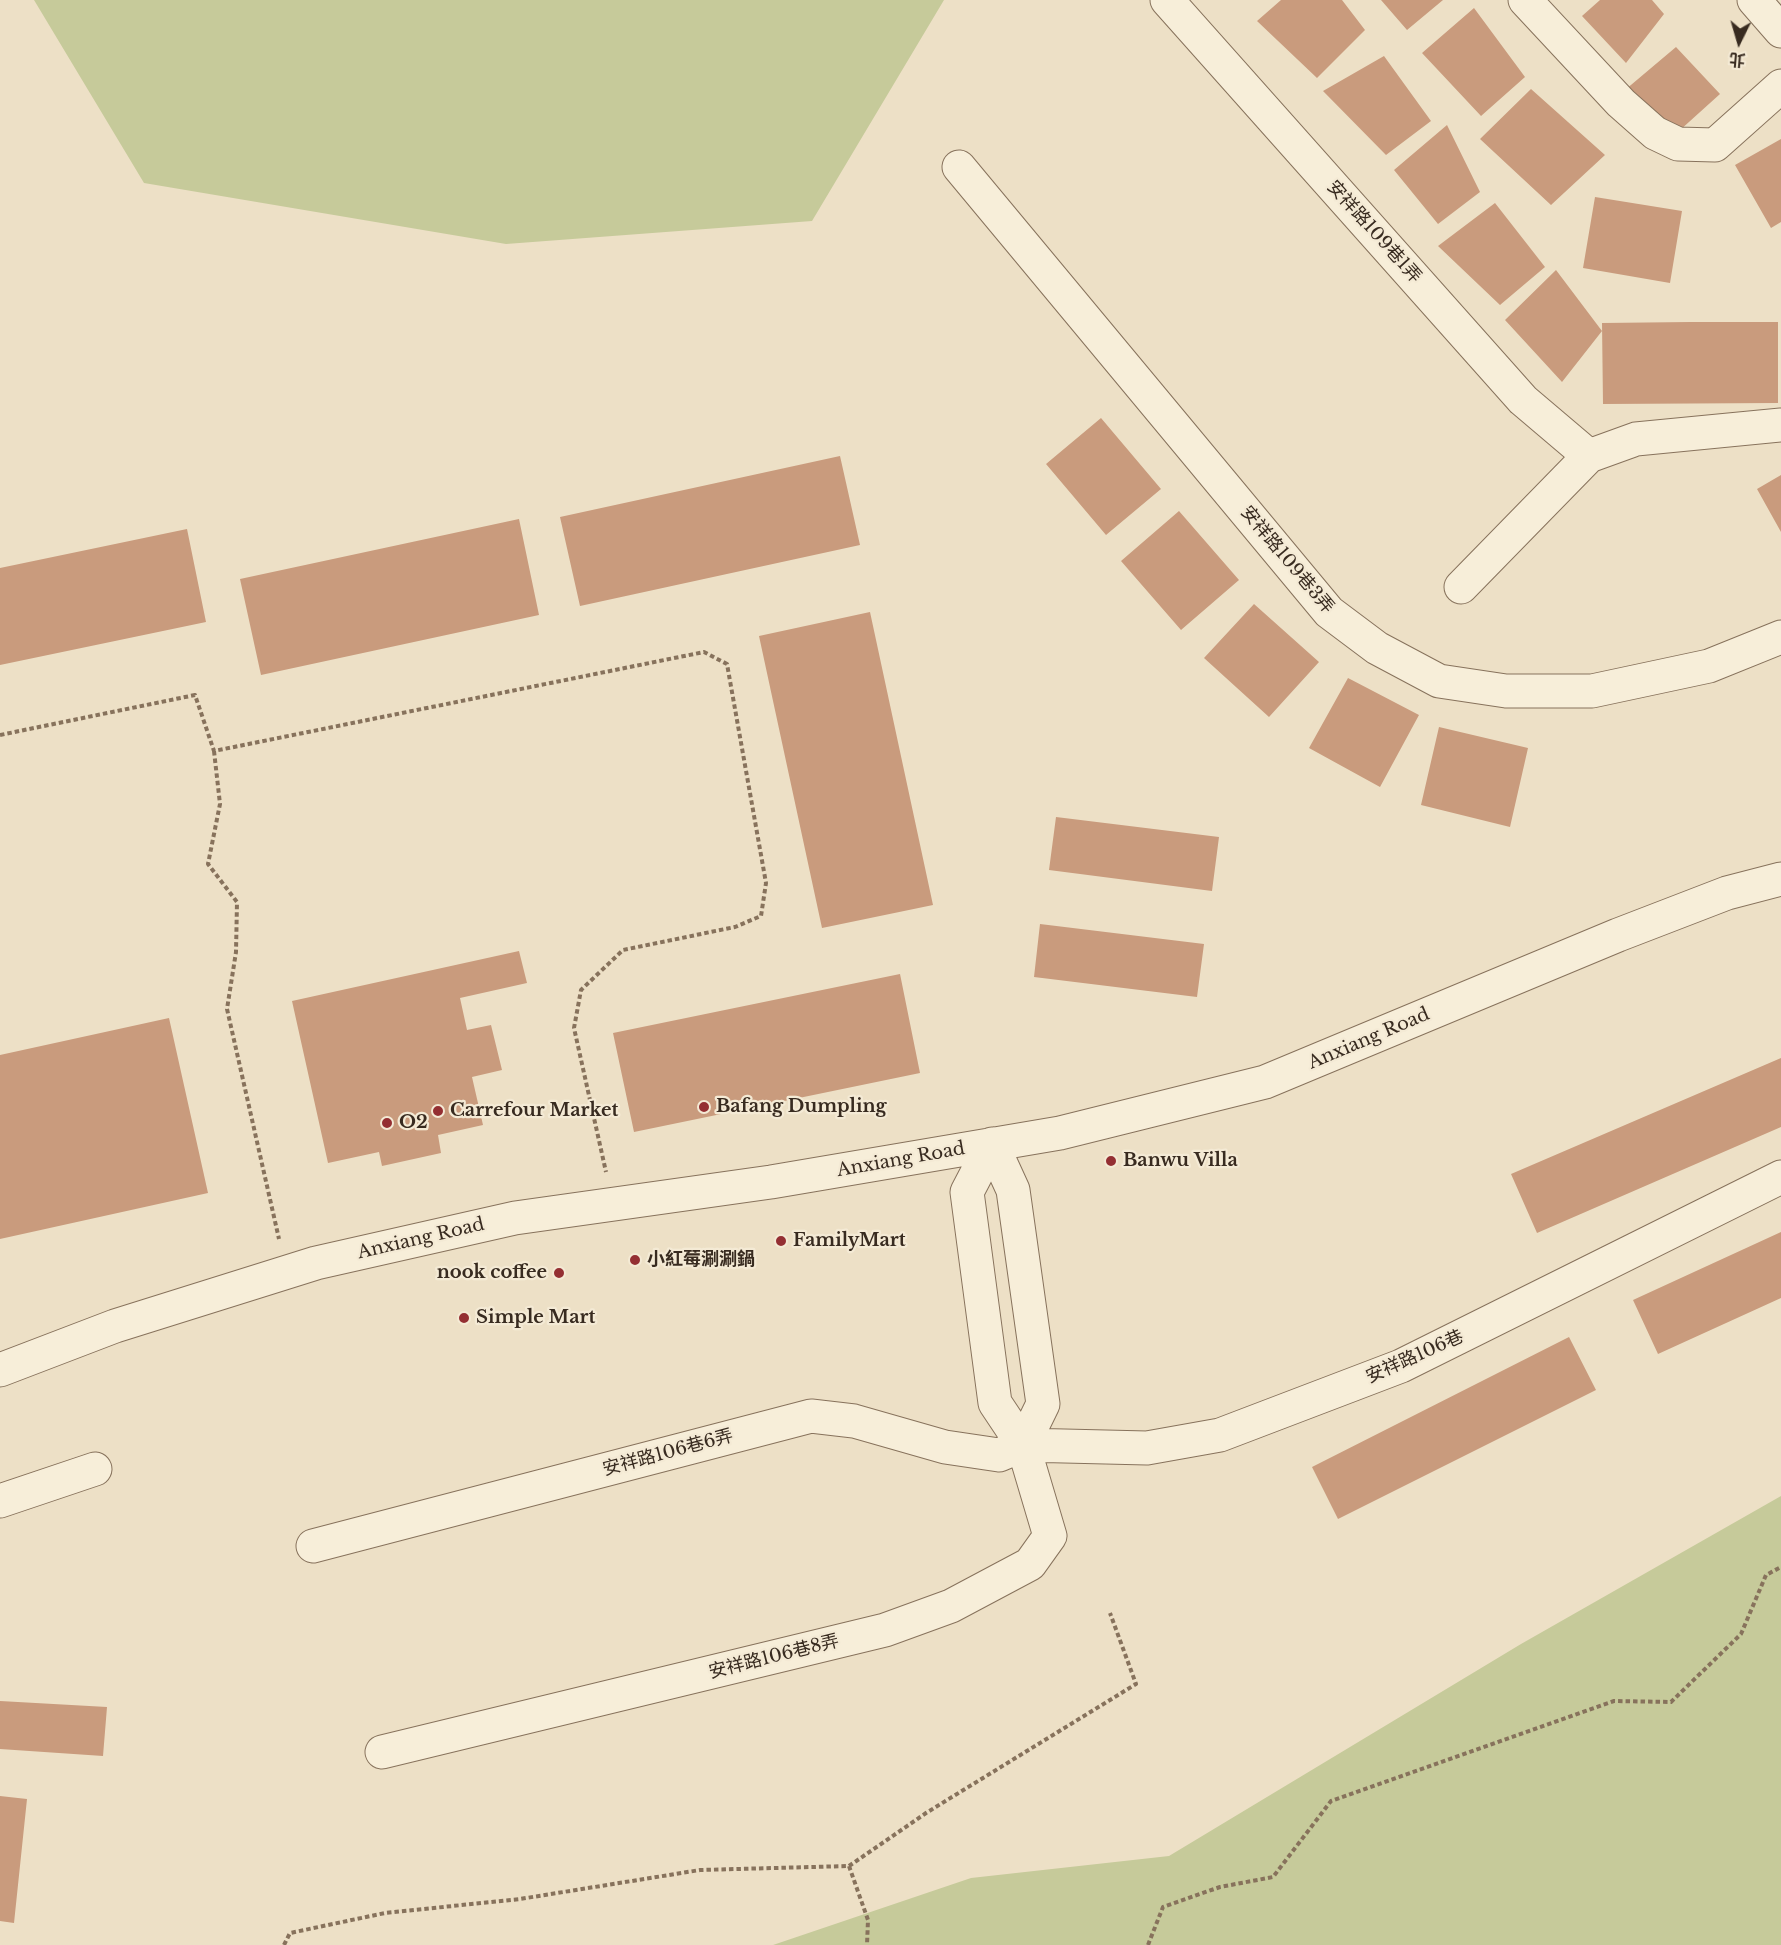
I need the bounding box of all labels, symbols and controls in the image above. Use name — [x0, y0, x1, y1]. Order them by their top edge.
north arrow — [1709, 12, 1769, 72]
text: 北 — [1729, 49, 1746, 71]
street label: 安祥路109巷1弄 — [1322, 176, 1426, 288]
street label: 安祥路109巷3弄 — [1236, 502, 1338, 618]
street label: Anxiang Road — [1305, 1004, 1433, 1074]
place label: Bafang Dumpling — [716, 1096, 887, 1118]
place label: Carrefour Market — [450, 1100, 618, 1122]
marker: Bafang Dumpling — [697, 1100, 711, 1114]
marker: Carrefour Market — [431, 1104, 445, 1118]
place label: O2 — [399, 1112, 428, 1134]
marker: O2 — [380, 1116, 394, 1130]
street label: Anxiang Road — [835, 1138, 967, 1182]
place label: Banwu Villa — [1123, 1150, 1238, 1172]
marker: Banwu Villa — [1104, 1154, 1118, 1168]
street label: Anxiang Road — [355, 1214, 487, 1264]
place label: FamilyMart — [793, 1230, 906, 1252]
marker: FamilyMart — [774, 1234, 788, 1248]
place label: 小紅莓涮涮鍋 — [647, 1249, 755, 1271]
marker: 小紅莓涮涮鍋 — [628, 1253, 642, 1267]
place label: nook coffee — [437, 1262, 547, 1284]
marker: nook coffee — [552, 1266, 566, 1280]
place label: Simple Mart — [476, 1307, 595, 1329]
marker: Simple Mart — [457, 1311, 471, 1325]
street label: 安祥路106巷 — [1363, 1326, 1467, 1388]
street label: 安祥路106巷6弄 — [600, 1425, 736, 1481]
street label: 安祥路106巷8弄 — [707, 1630, 841, 1684]

